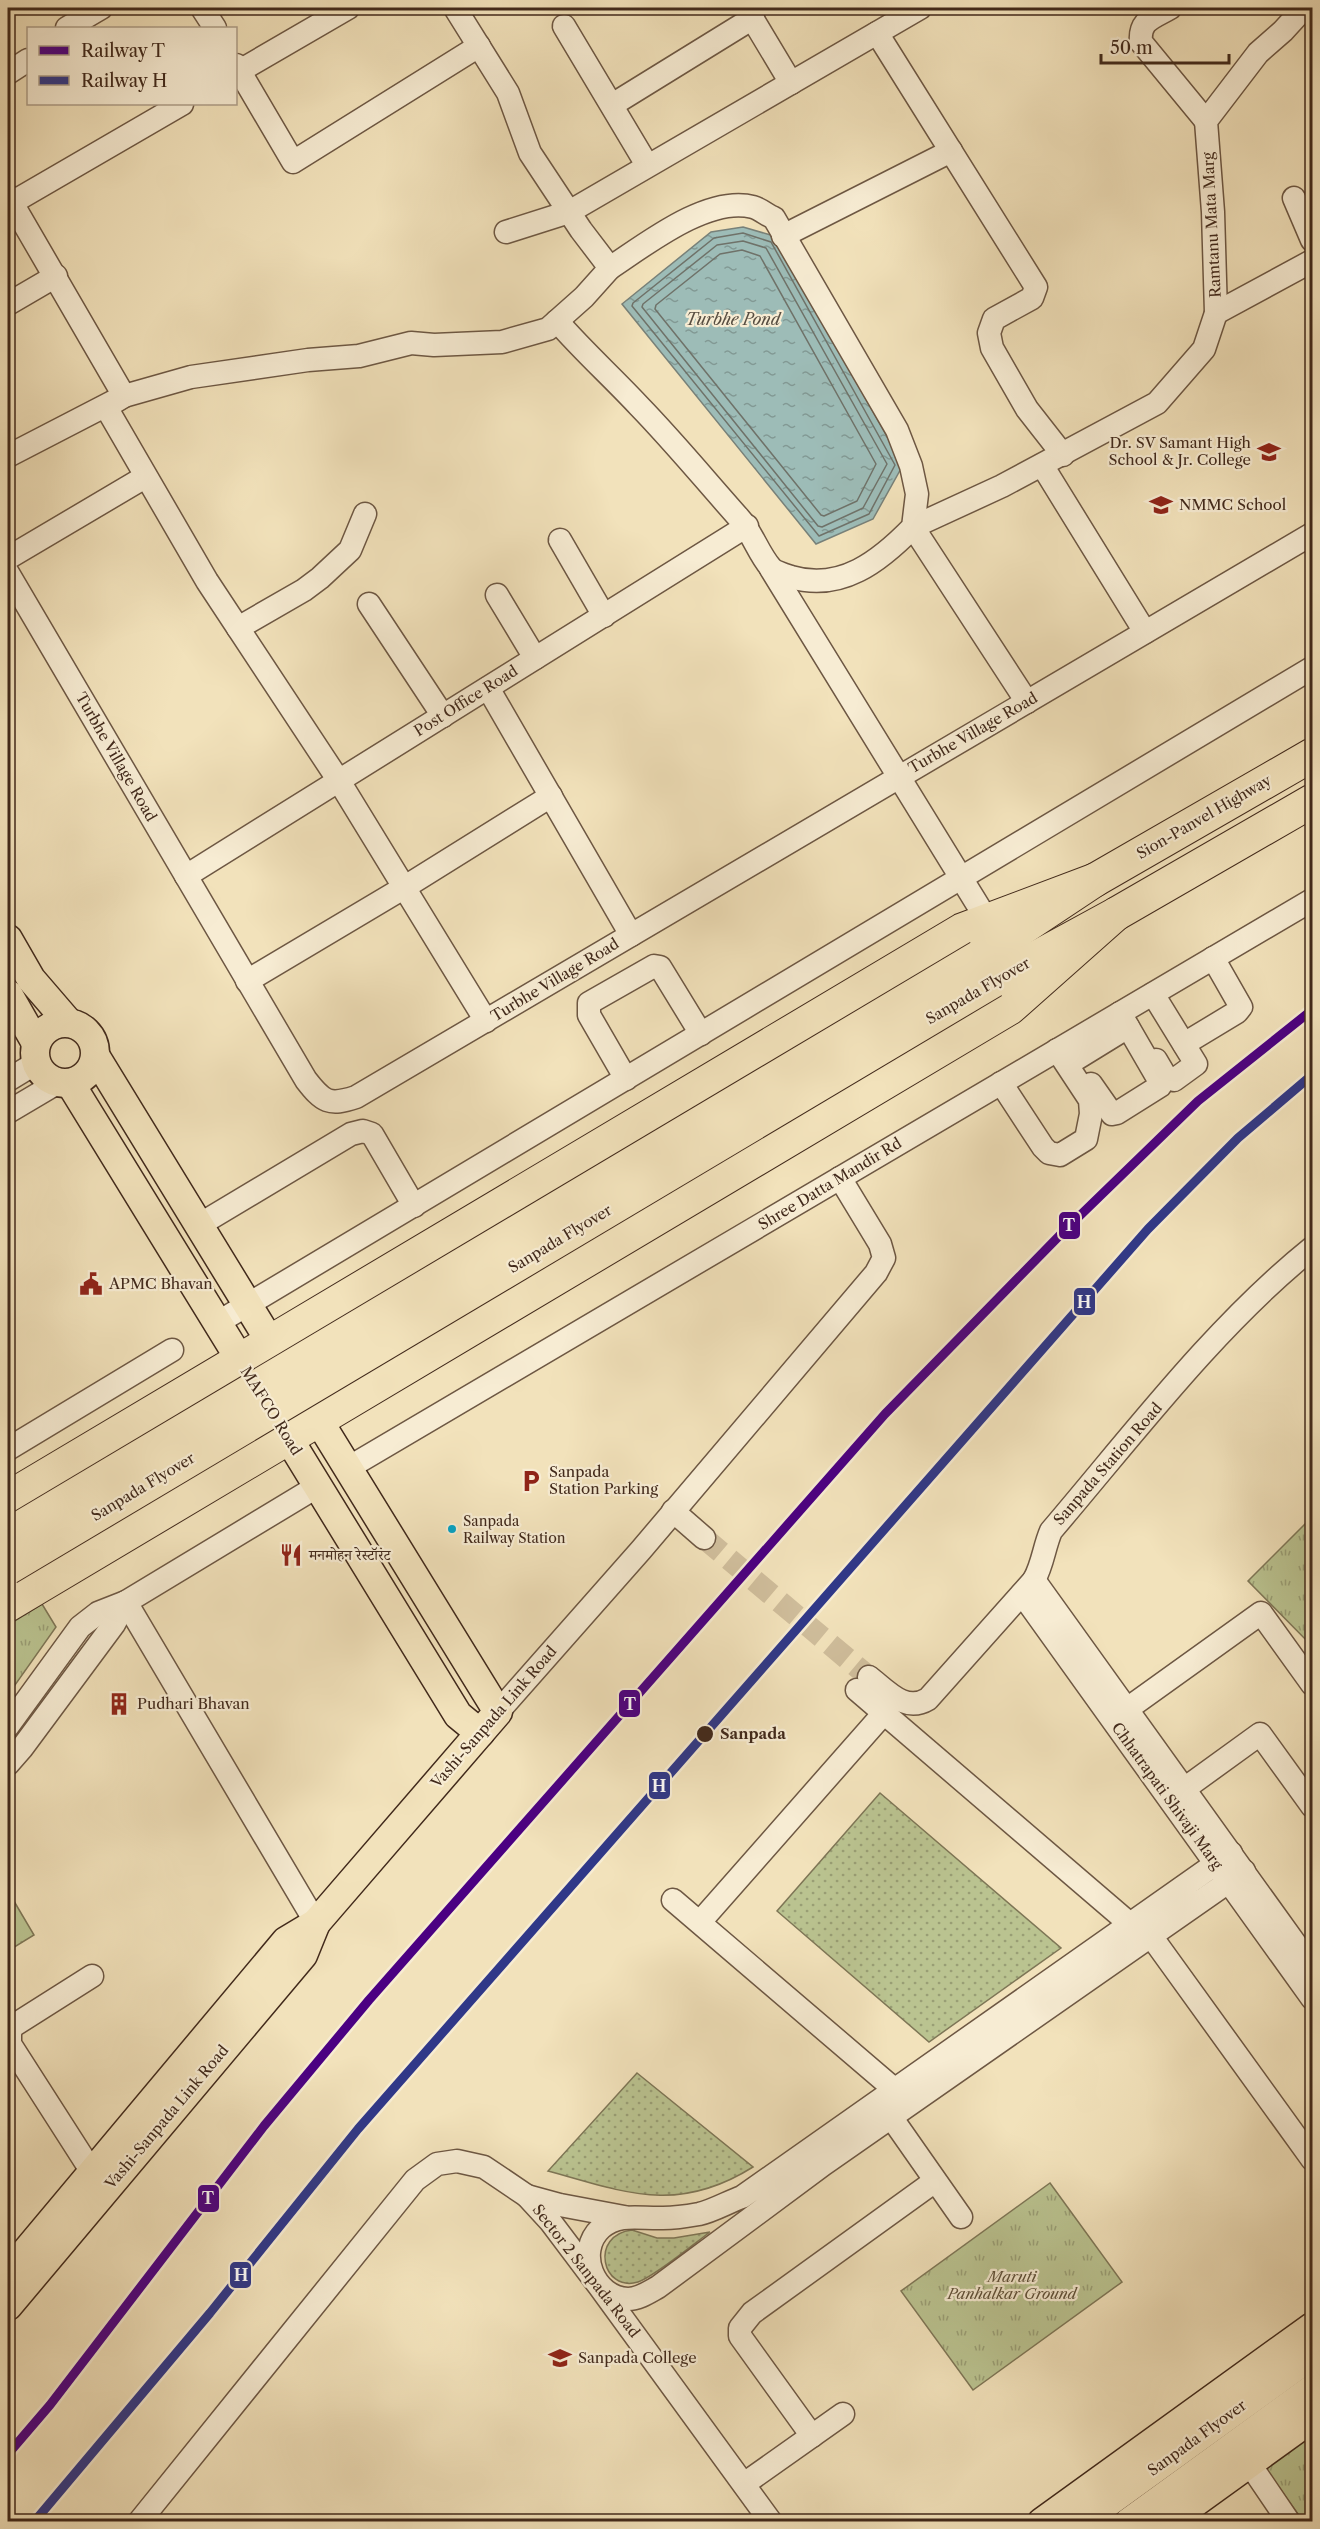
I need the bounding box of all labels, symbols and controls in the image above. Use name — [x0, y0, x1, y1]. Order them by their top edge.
legend — [27, 27, 237, 105]
scale bar — [1101, 27, 1228, 65]
text: 50 m — [1110, 37, 1153, 59]
text: Railway T — [81, 40, 165, 62]
text: Railway H — [81, 70, 167, 92]
street label: Ramtanu Mata Marg — [1198, 152, 1225, 298]
water label: Turbhe Pond — [686, 309, 782, 329]
place label: Dr. SV Samant High School & Jr. College — [1108, 433, 1252, 469]
school or university icon: Dr. SV Samant High School & Jr. College — [1256, 439, 1282, 465]
school or university icon: NMMC School — [1148, 492, 1174, 518]
place label: NMMC School — [1179, 495, 1287, 514]
street label: Post Office Road — [410, 661, 521, 740]
street label: Turbhe Village Road — [905, 688, 1041, 777]
street label: Turbhe Village Road — [72, 689, 161, 825]
street label: Sion-Panvel Highway — [1133, 770, 1275, 863]
street label: Turbhe Village Road — [487, 934, 622, 1025]
street label: Sanpada Flyover — [922, 953, 1034, 1028]
street label: Shree Datta Mandir Rd — [755, 1133, 905, 1234]
street label: Sanpada Flyover — [505, 1200, 616, 1277]
line badge: T — [1058, 1211, 1081, 1240]
text: T — [1063, 1215, 1076, 1235]
public building icon: APMC Bhavan — [78, 1271, 104, 1297]
place label: APMC Bhavan — [108, 1274, 213, 1293]
line badge: H — [1073, 1287, 1096, 1316]
text: H — [1077, 1292, 1091, 1312]
street label: MAFCO Road — [237, 1363, 306, 1459]
street label: Sanpada Station Road — [1049, 1399, 1166, 1529]
street label: Sanpada Flyover — [88, 1448, 199, 1525]
place label: Sanpada Station Parking — [549, 1462, 658, 1498]
parking icon: Sanpada Station Parking — [518, 1468, 544, 1494]
place label: Sanpada Railway Station — [463, 1512, 566, 1547]
marker: Sanpada Railway Station — [446, 1523, 458, 1535]
restaurant icon: मनमोहन रेस्टॉरंट — [278, 1542, 304, 1568]
place label: मनमोहन रेस्टॉरंट — [308, 1545, 392, 1564]
street label: Vashi-Sanpada Link Road — [426, 1642, 561, 1792]
line badge: T — [618, 1689, 641, 1718]
building icon: Pudhari Bhavan — [106, 1691, 132, 1717]
place label: Pudhari Bhavan — [137, 1694, 250, 1713]
text: T — [624, 1694, 637, 1714]
street label: Chhatrapati Shivaji Marg — [1108, 1718, 1227, 1873]
marker: Sanpada — [695, 1724, 715, 1744]
place label: Sanpada — [720, 1724, 786, 1743]
line badge: H — [648, 1771, 671, 1800]
text: H — [652, 1776, 666, 1796]
street label: Vashi-Sanpada Link Road — [100, 2041, 232, 2193]
line badge: T — [197, 2184, 220, 2213]
text: T — [202, 2188, 215, 2208]
street label: Sector 2 Sanpada Road — [529, 2200, 644, 2341]
line badge: H — [229, 2261, 252, 2289]
text: H — [234, 2265, 248, 2285]
park label: Maruti Panhalkar Ground — [947, 2267, 1079, 2303]
school or university icon: Sanpada College — [547, 2345, 573, 2371]
place label: Sanpada College — [578, 2348, 697, 2367]
street label: Sanpada Flyover — [1144, 2395, 1250, 2480]

